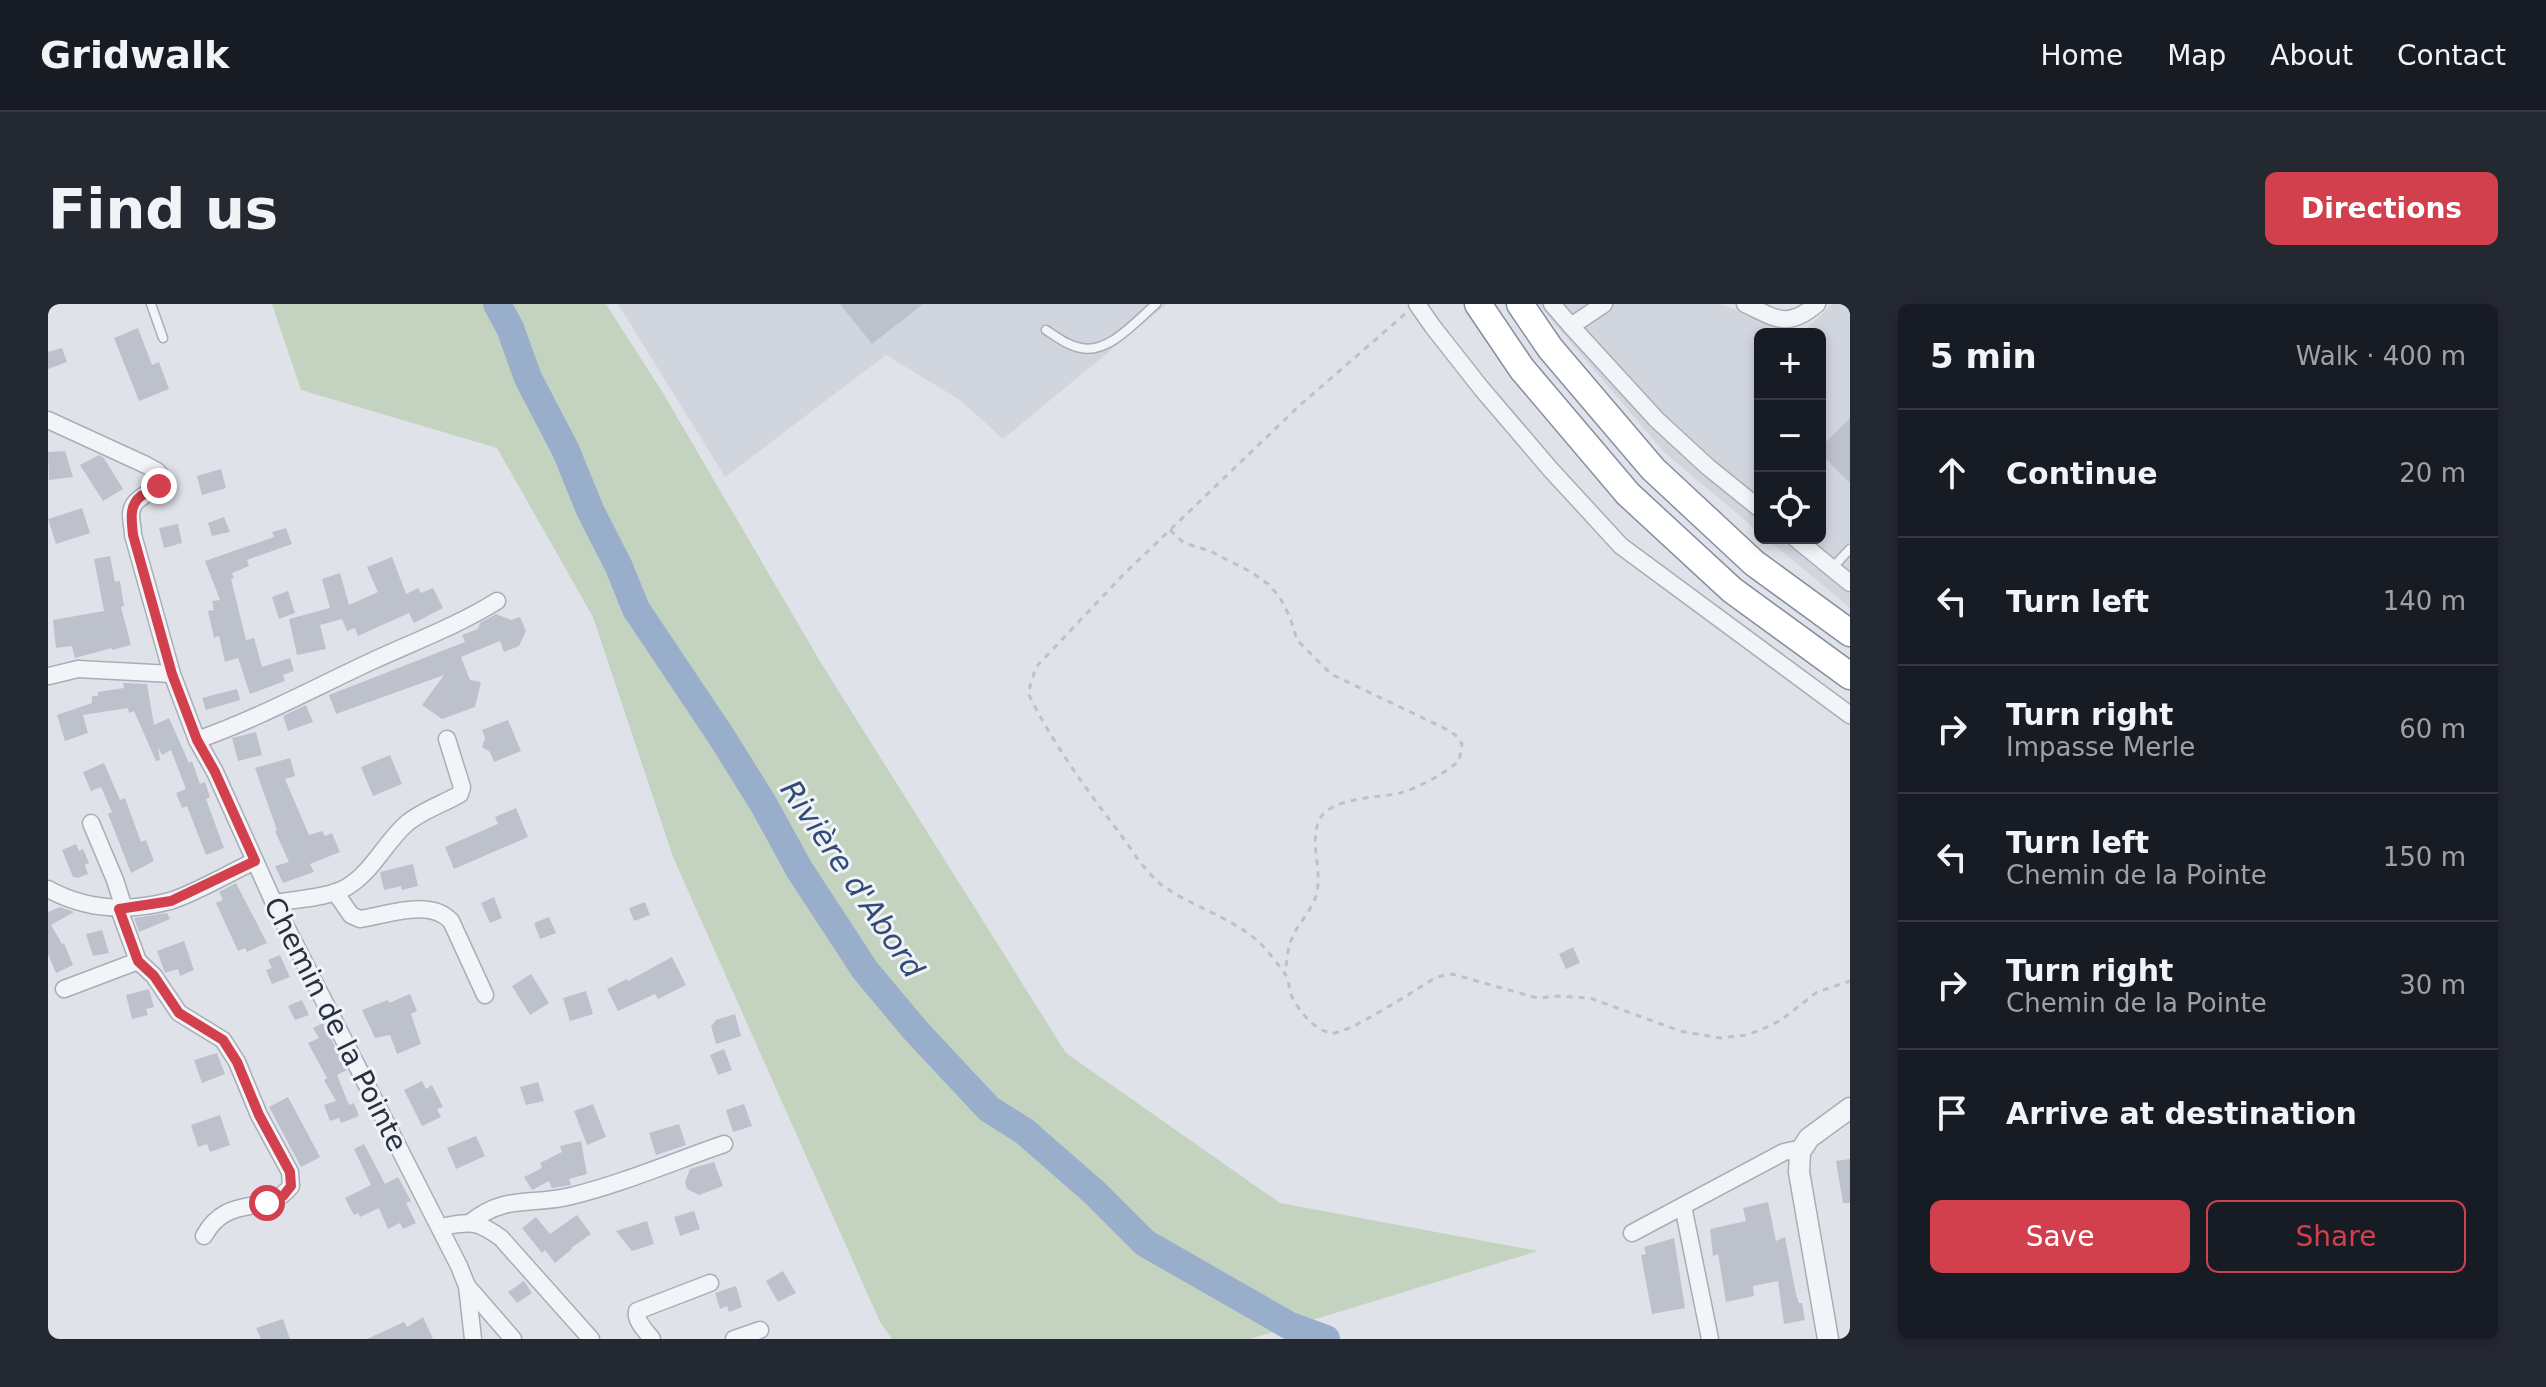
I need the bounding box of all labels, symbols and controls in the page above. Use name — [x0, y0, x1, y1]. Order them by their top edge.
text: Gridwalk — [40, 33, 229, 77]
text: Home — [2040, 39, 2123, 72]
text: Map — [2167, 39, 2226, 72]
text: About — [2270, 39, 2353, 72]
text: Contact — [2397, 39, 2506, 72]
button: Directions — [2265, 172, 2498, 245]
text: Find us — [48, 176, 278, 241]
map controls — [1754, 328, 1826, 544]
button: + — [1754, 328, 1826, 400]
text: 5 min — [1930, 336, 2037, 376]
text: Walk · 400 m — [2296, 341, 2466, 371]
button: − — [1754, 400, 1826, 472]
icon: ahead — [1930, 451, 1974, 495]
text: Continue — [2006, 456, 2158, 491]
text: 20 m — [2399, 458, 2466, 488]
route end — [141, 468, 177, 504]
button: locate — [1754, 472, 1826, 544]
icon: left — [1930, 579, 1974, 623]
text: Turn left — [2006, 584, 2149, 619]
text: 140 m — [2383, 586, 2466, 616]
text: Turn right — [2006, 697, 2173, 732]
icon: right — [1930, 707, 1974, 751]
text: 60 m — [2399, 714, 2466, 744]
text: Impasse Merle — [2006, 732, 2195, 762]
water label: Rivière d'Abord — [773, 773, 932, 985]
text: Turn left — [2006, 825, 2149, 860]
icon: left — [1930, 835, 1974, 879]
text: 150 m — [2383, 842, 2466, 872]
text: Chemin de la Pointe — [2006, 860, 2267, 890]
street label: Chemin de la Pointe — [257, 892, 414, 1157]
text: Turn right — [2006, 953, 2173, 988]
icon: right — [1930, 963, 1974, 1007]
text: 30 m — [2399, 970, 2466, 1000]
text: Chemin de la Pointe — [2006, 988, 2267, 1018]
icon: arrive — [1930, 1091, 1974, 1135]
text: Arrive at destination — [2006, 1096, 2357, 1131]
route start — [249, 1185, 285, 1221]
button: Save — [1930, 1200, 2190, 1273]
button: Share — [2206, 1200, 2466, 1273]

